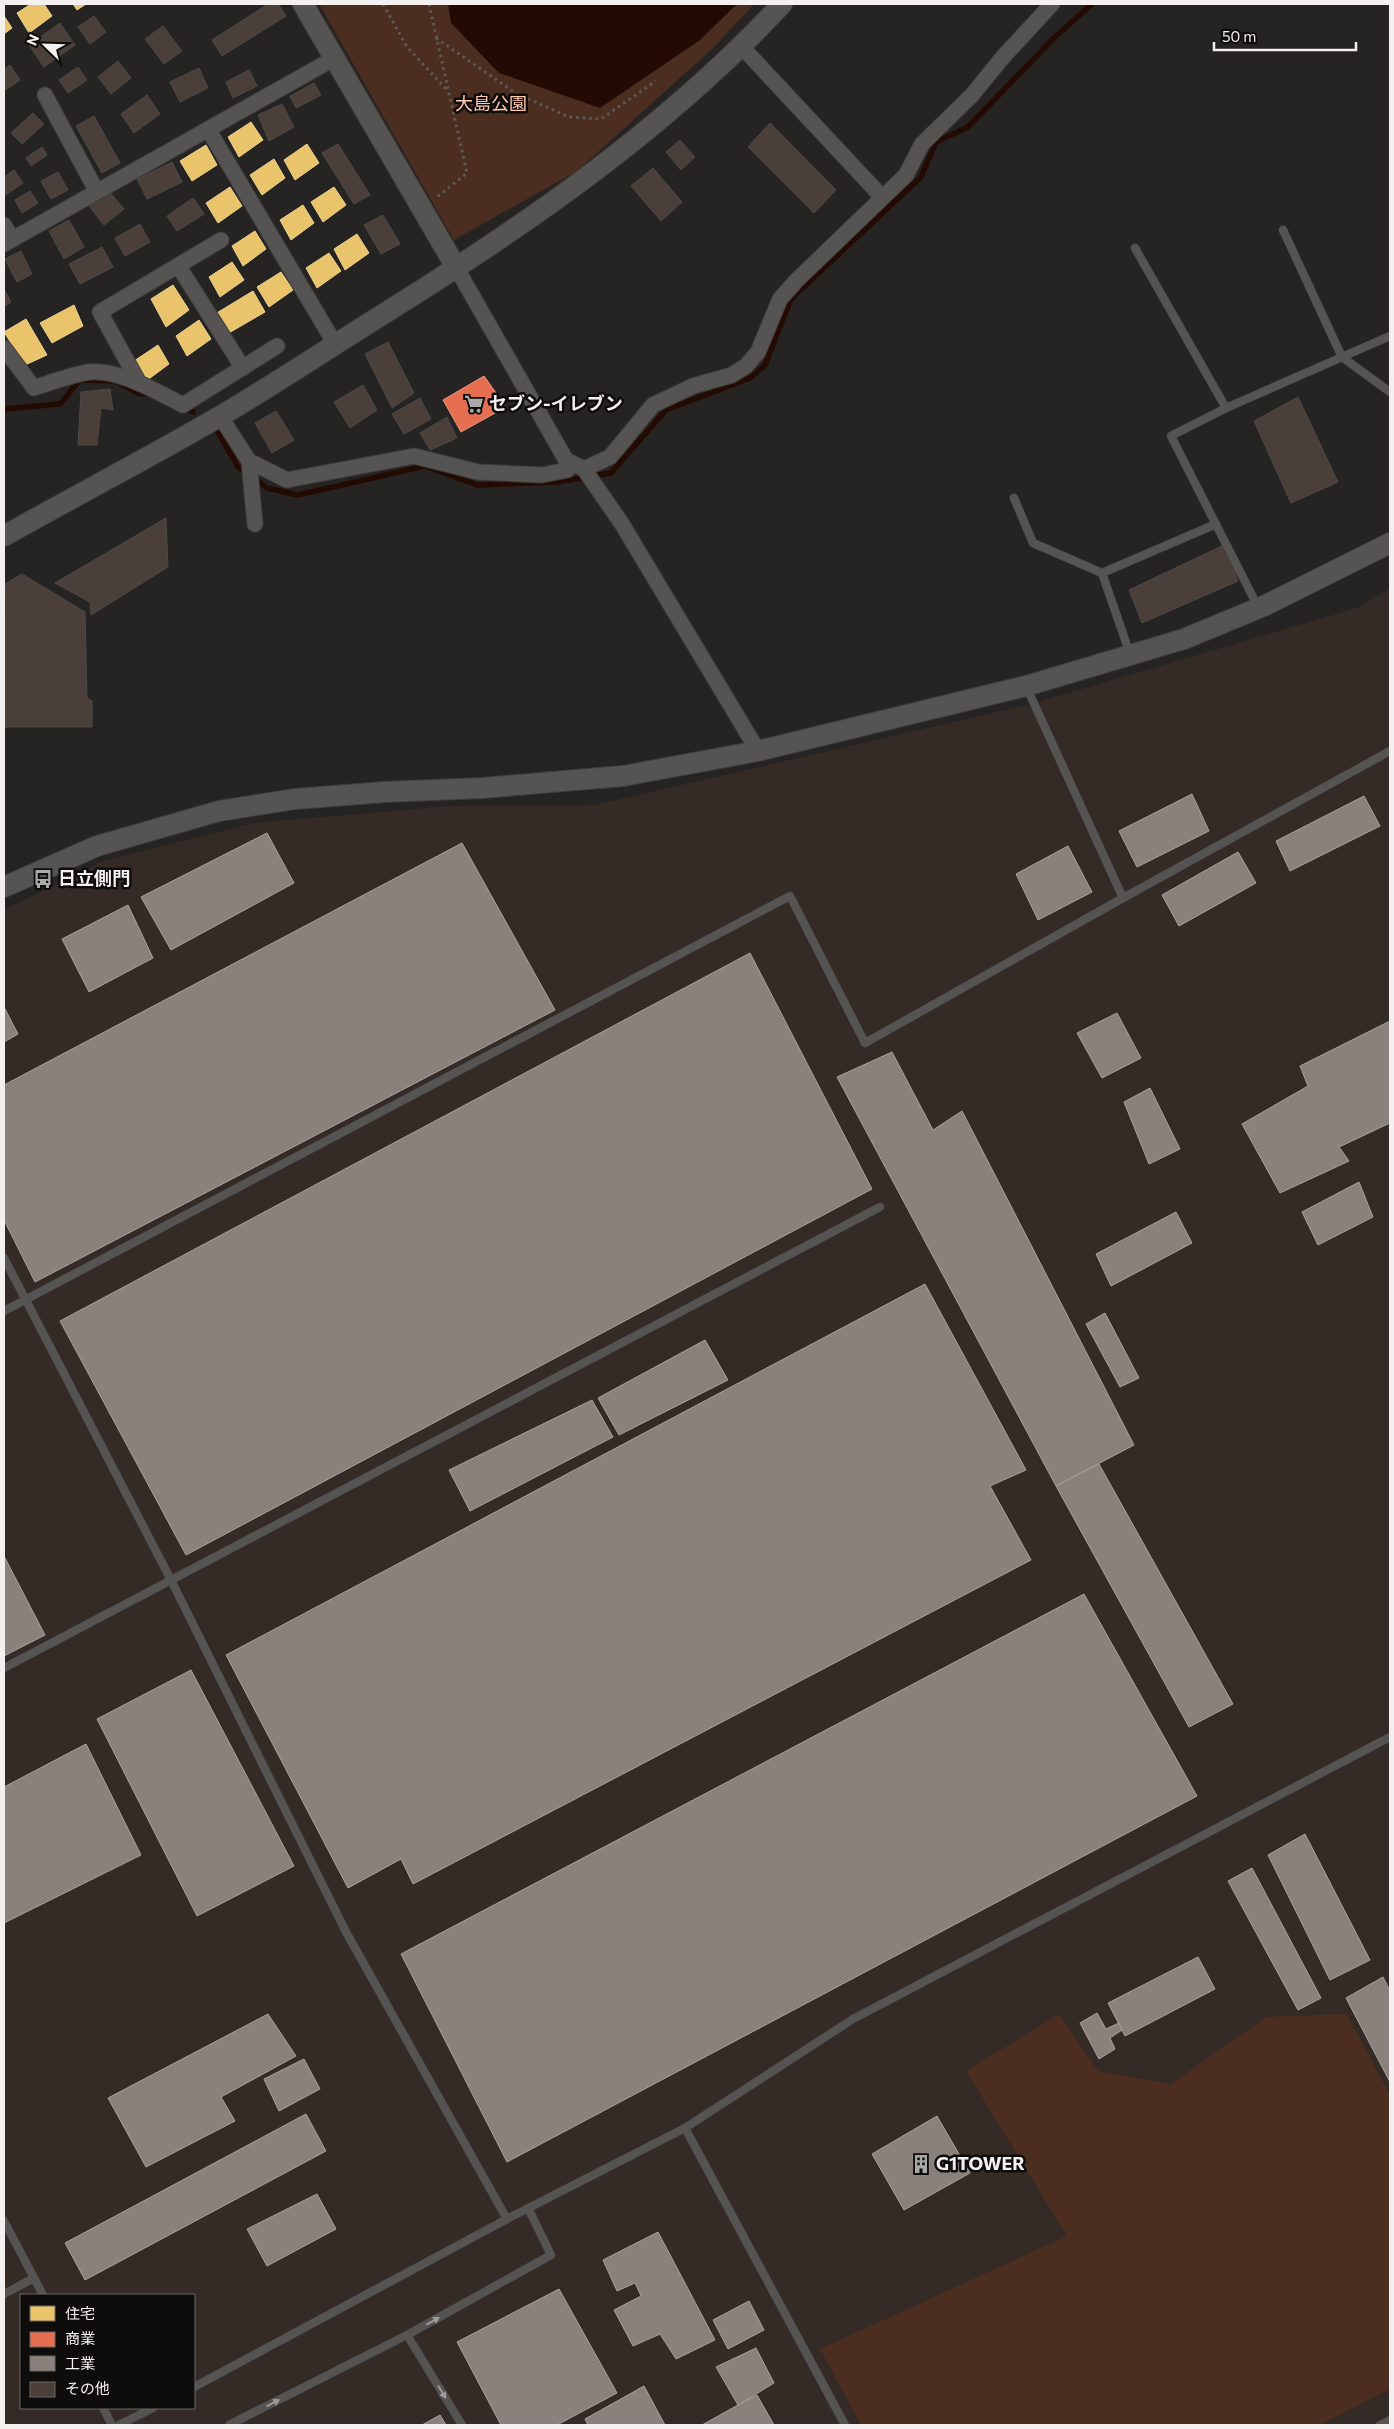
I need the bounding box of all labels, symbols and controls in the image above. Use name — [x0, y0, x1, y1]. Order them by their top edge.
north arrow — [20, 20, 70, 70]
scale bar — [1214, 20, 1356, 52]
text: 50 m — [1222, 27, 1256, 45]
text: N — [23, 32, 42, 48]
park label: 大島公園 — [455, 92, 527, 114]
place label: セブン-イレブン — [489, 392, 623, 414]
supermarket icon: セブン-イレブン — [463, 393, 485, 415]
place label: 日立側門 — [58, 867, 130, 889]
bus stop icon: 日立側門 — [32, 868, 54, 890]
place label: G1TOWER — [936, 2152, 1025, 2174]
building icon: G1TOWER — [910, 2153, 932, 2175]
legend — [20, 2294, 195, 2409]
text: 住宅 — [65, 2304, 95, 2322]
one-way arrow — [425, 2317, 440, 2325]
text: 商業 — [65, 2329, 95, 2347]
text: 工業 — [65, 2354, 95, 2372]
text: その他 — [65, 2379, 110, 2397]
one-way arrow — [437, 2386, 446, 2399]
one-way arrow — [265, 2399, 280, 2407]

